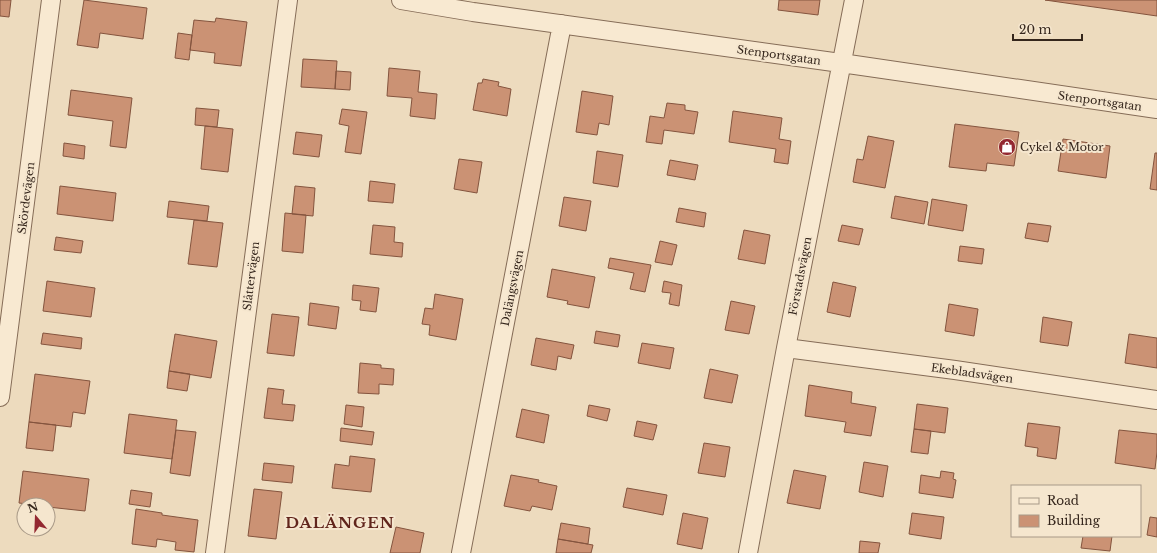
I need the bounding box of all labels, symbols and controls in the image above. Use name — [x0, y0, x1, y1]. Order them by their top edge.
scale bar — [1013, 16, 1082, 42]
text: 20 m — [1019, 22, 1051, 37]
street label: Stenportsgatan — [736, 42, 822, 68]
street label: Stenportsgatan — [1057, 88, 1143, 114]
shop icon: Cykel & Motor — [997, 137, 1017, 157]
place label: Cykel & Motor — [1020, 140, 1104, 154]
street label: Skördevägen — [15, 161, 37, 235]
street label: Förstadsvägen — [785, 235, 815, 317]
street label: Slåttervägen — [240, 240, 262, 311]
street label: Dalängsvägen — [498, 248, 526, 327]
street label: Ekebladsvägen — [930, 360, 1014, 386]
legend — [1011, 485, 1141, 537]
text: Road — [1047, 493, 1079, 508]
north arrow — [16, 497, 56, 537]
text: N — [26, 499, 41, 516]
district label: DALÄNGEN — [285, 513, 395, 532]
text: Building — [1047, 513, 1101, 528]

